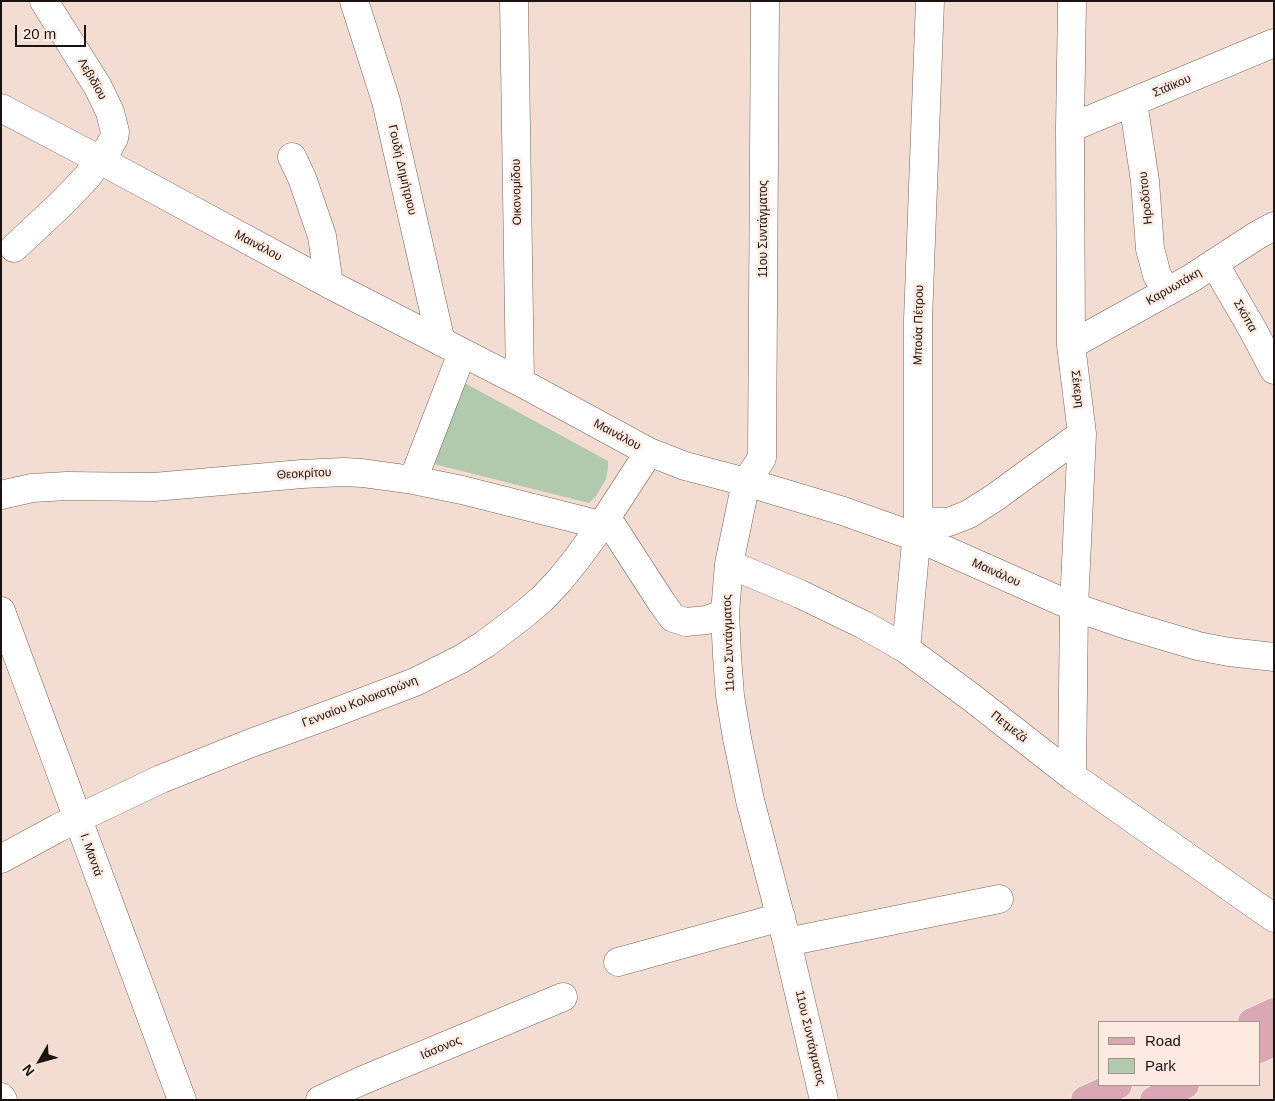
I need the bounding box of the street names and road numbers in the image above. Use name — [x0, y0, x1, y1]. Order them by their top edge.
street label: Λεβιδίου — [74, 56, 110, 102]
street label: Στάϊκου — [1151, 72, 1193, 100]
street label: Γουδή Δημήτριου — [385, 123, 419, 217]
street label: Οικονομίδου — [509, 159, 525, 225]
street label: Ηροδότου — [1136, 171, 1156, 225]
street label: 11ου Συντάγματος — [757, 180, 771, 278]
street label: Μαινάλου — [232, 228, 284, 264]
street label: Καρυωτάκη — [1144, 265, 1204, 309]
street label: Μπούα Πέτρου — [911, 285, 927, 365]
street label: Σκόπα — [1230, 297, 1260, 335]
street label: Σέκερη — [1068, 369, 1086, 409]
street label: Μαινάλου — [591, 417, 643, 453]
street label: Θεοκρίτου — [276, 465, 332, 483]
street label: Μαινάλου — [970, 556, 1022, 590]
street label: 11ου Συντάγματος — [720, 594, 738, 692]
street label: Γενναίου Κολοκοτρώνη — [300, 673, 420, 731]
street label: Πετμεζά — [988, 708, 1030, 746]
street label: Ι. Μαντά — [77, 832, 105, 878]
street label: 11ου Συντάγματος — [792, 989, 828, 1087]
street label: Ιάσονος — [418, 1033, 464, 1063]

